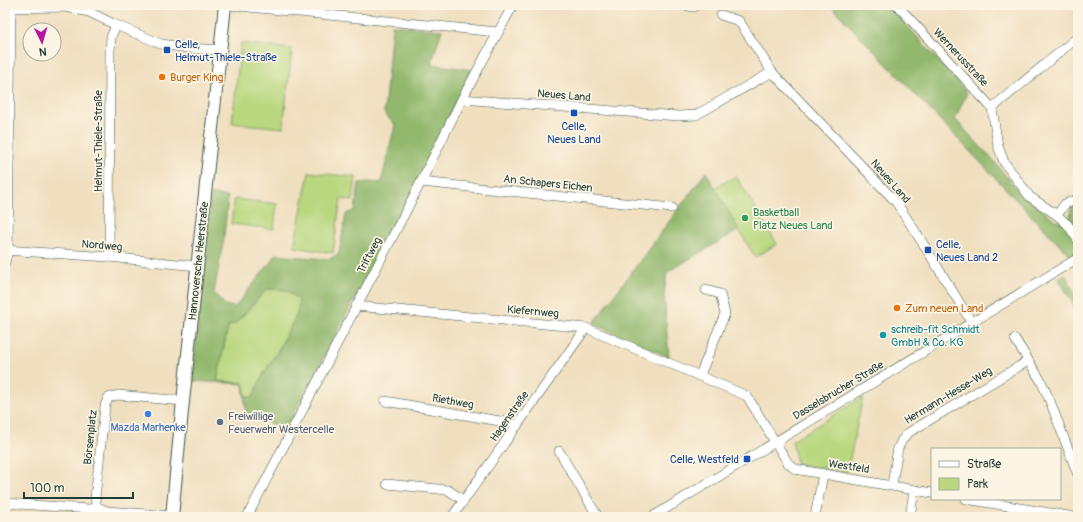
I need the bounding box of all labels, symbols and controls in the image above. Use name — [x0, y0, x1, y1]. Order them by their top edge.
north arrow — [22, 22, 62, 62]
street label: Wernerusstraße — [930, 26, 991, 89]
place label: Celle, Helmut-Thiele-Straße — [175, 38, 277, 64]
text: N — [38, 45, 47, 58]
marker: Celle, Helmut-Thiele-Straße — [162, 45, 172, 55]
place label: Burger King — [170, 71, 224, 84]
marker: Burger King — [157, 72, 167, 82]
street label: Neues Land — [537, 87, 591, 104]
street label: Helmut-Thiele-Straße — [92, 90, 105, 192]
marker: Celle, Neues Land — [569, 108, 579, 118]
place label: Celle, Neues Land — [547, 120, 601, 146]
street label: Neues Land — [868, 157, 913, 206]
street label: An Schapers Eichen — [503, 172, 593, 195]
street label: Hannoversche Heerstraße — [186, 201, 211, 321]
place label: Basketball Platz Neues Land — [753, 206, 833, 232]
marker: Basketball Platz Neues Land — [740, 213, 750, 223]
street label: Triftweg — [355, 235, 385, 275]
street label: Nordweg — [81, 237, 123, 254]
place label: Celle, Neues Land 2 — [936, 238, 998, 264]
marker: Celle, Neues Land 2 — [923, 245, 933, 255]
place label: Zum neuen Land — [905, 302, 983, 315]
street label: Kiefernweg — [507, 303, 560, 320]
marker: Zum neuen Land — [892, 303, 902, 313]
place label: schreib-fit Schmidt GmbH & Co. KG — [891, 323, 980, 349]
marker: schreib-fit Schmidt GmbH & Co. KG — [878, 330, 888, 340]
street label: Dasselsbrucher Straße — [791, 358, 886, 423]
street label: Hermann-Hesse-Weg — [902, 364, 995, 427]
street label: Hagenstraße — [487, 388, 532, 444]
street label: Riethweg — [431, 391, 475, 412]
street label: Börsenplatz — [81, 409, 100, 465]
marker: Mazda Marhenke — [143, 409, 153, 419]
place label: Freiwillige Feuerwehr Westercelle — [228, 410, 335, 436]
marker: Freiwillige Feuerwehr Westercelle — [215, 417, 225, 427]
place label: Mazda Marhenke — [110, 421, 186, 434]
legend — [931, 448, 1061, 500]
place label: Celle, Westfeld — [670, 453, 739, 466]
marker: Celle, Westfeld — [742, 454, 752, 464]
street label: Westfeld — [827, 457, 870, 476]
text: Straße — [967, 457, 1001, 472]
scale bar — [24, 474, 133, 500]
text: Park — [967, 477, 988, 492]
text: 100 m — [30, 481, 65, 496]

